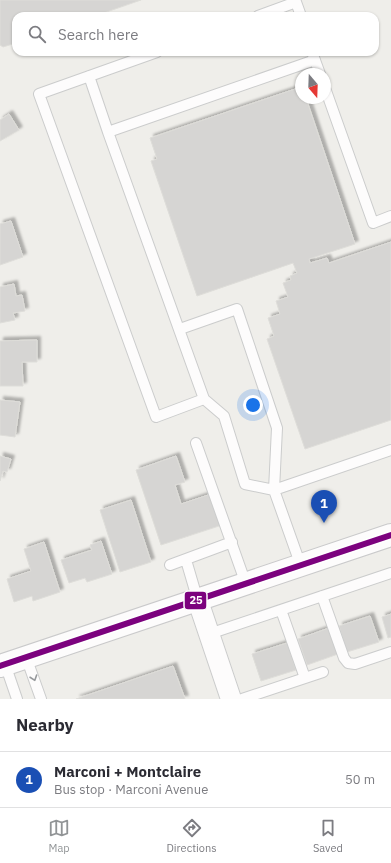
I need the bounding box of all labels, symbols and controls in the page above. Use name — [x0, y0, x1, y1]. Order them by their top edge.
search box — [12, 12, 379, 56]
icon: search — [26, 23, 48, 45]
text: Search here — [58, 25, 138, 44]
north arrow — [295, 68, 331, 104]
your location — [243, 395, 263, 415]
pin: 1 — [311, 490, 337, 523]
line badge: 25 — [184, 591, 207, 610]
text: 25 — [189, 593, 203, 607]
one-way arrow — [29, 674, 38, 681]
text: Nearby — [16, 714, 74, 736]
text: Marconi + Montclaire — [54, 762, 201, 781]
text: 1 — [25, 771, 33, 788]
text: 50 m — [345, 771, 375, 788]
text: Bus stop · Marconi Avenue — [54, 781, 208, 798]
tab: Map — [48, 817, 70, 855]
tab: Directions — [166, 817, 217, 855]
tab: Saved — [313, 817, 343, 855]

